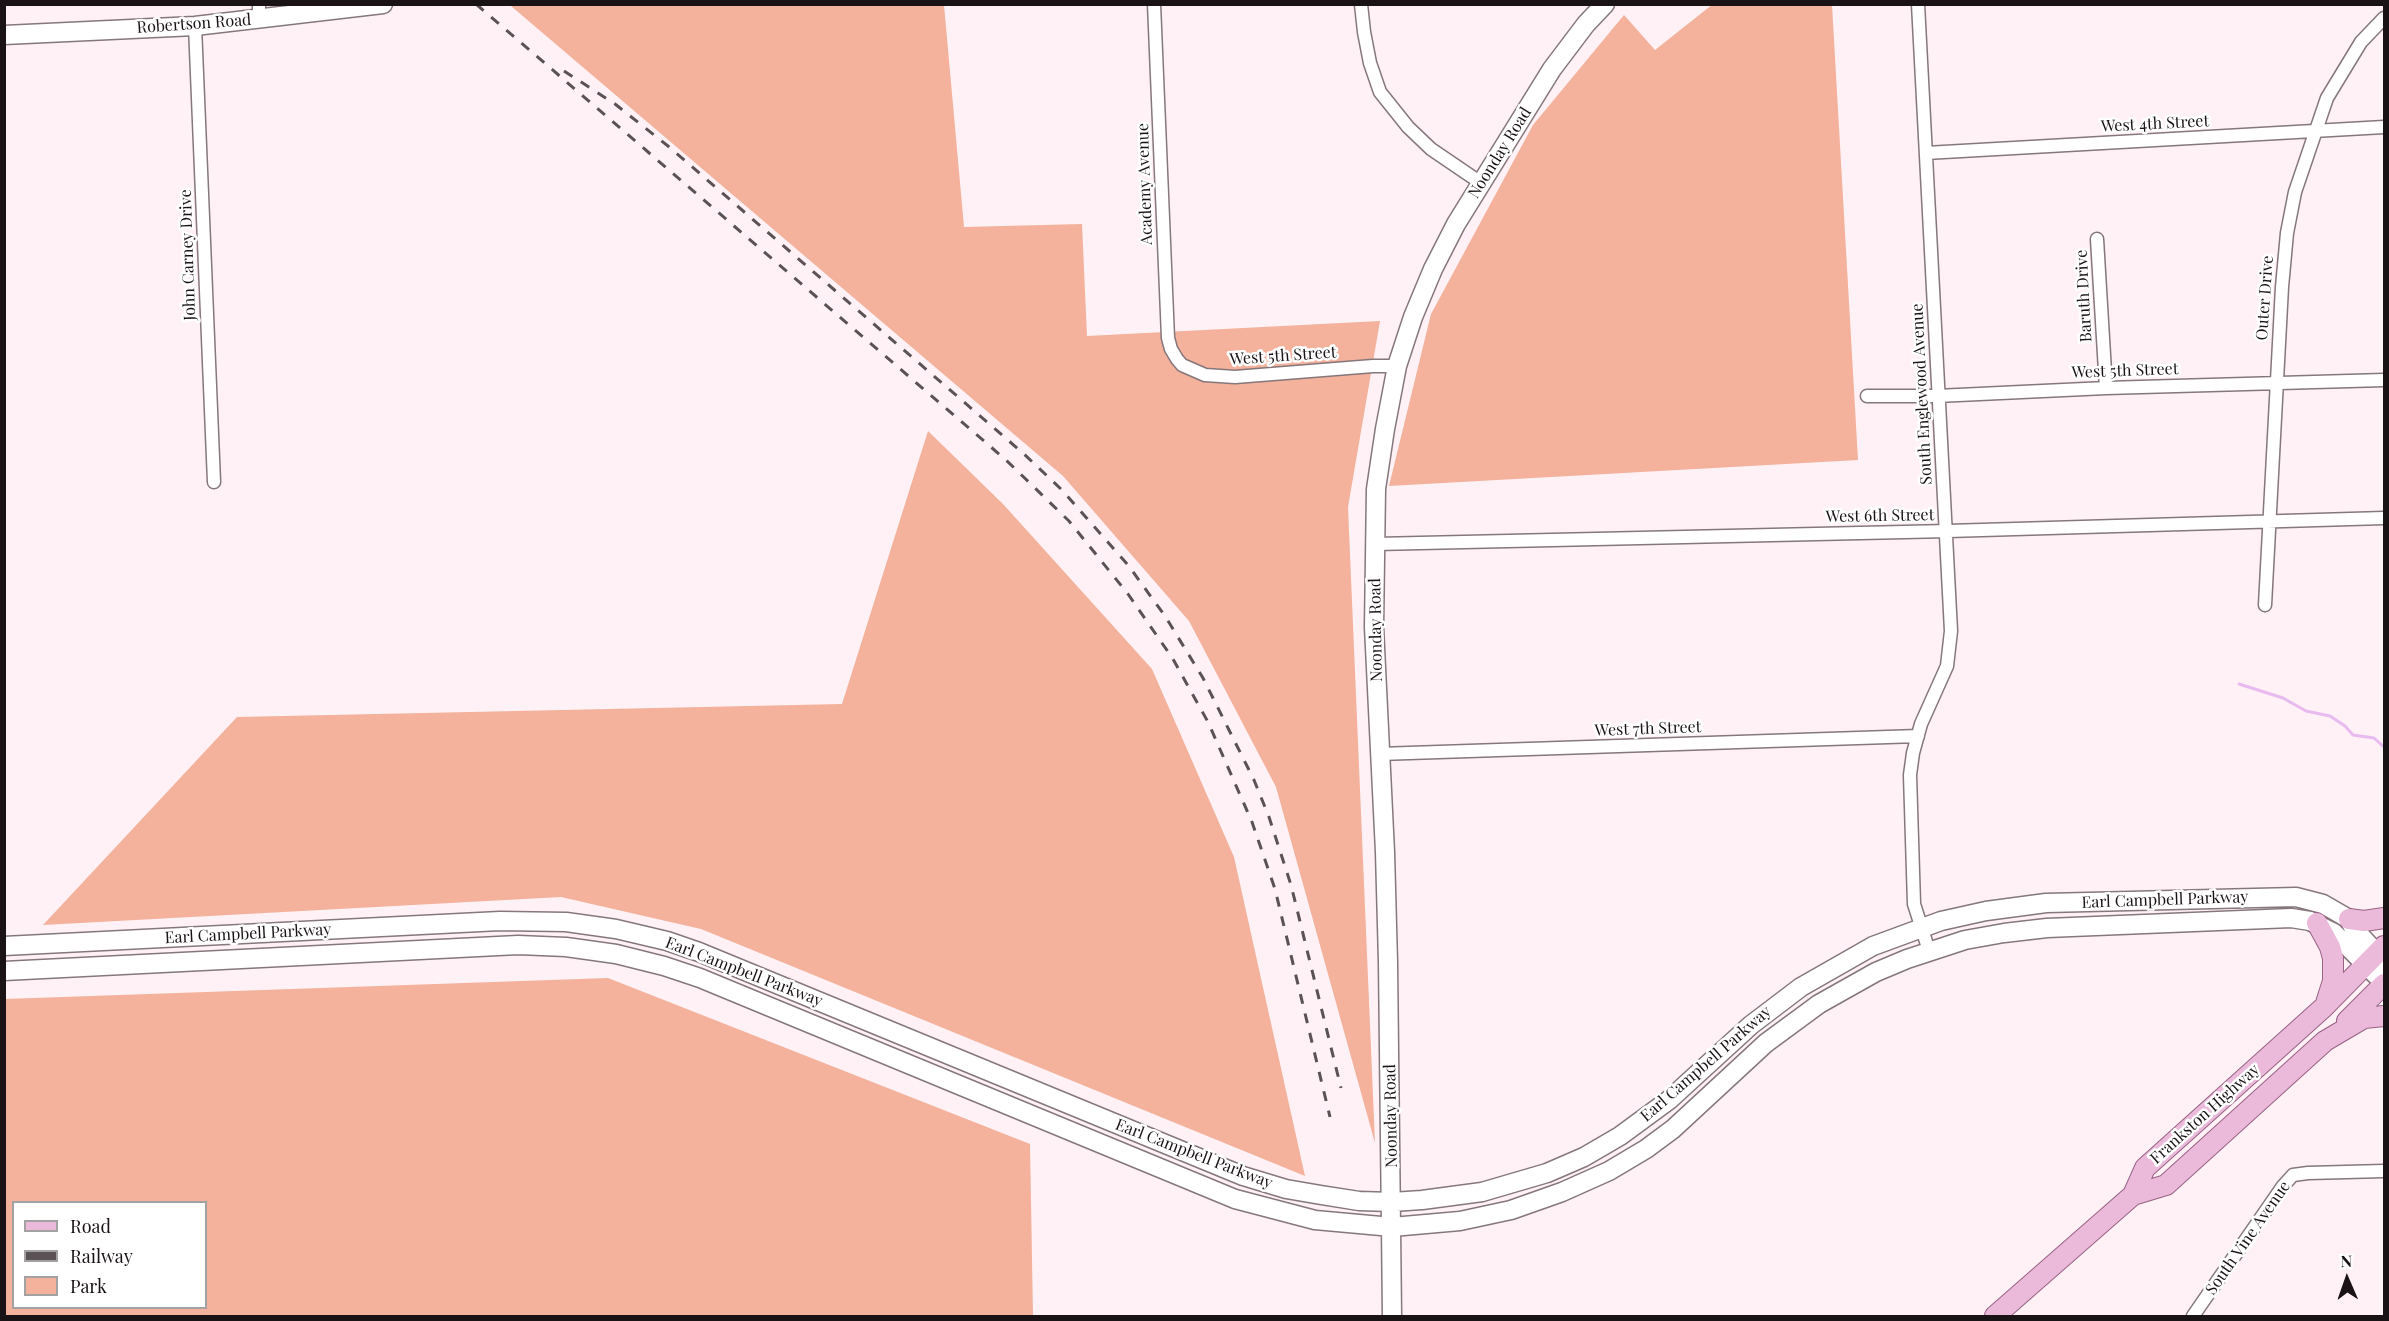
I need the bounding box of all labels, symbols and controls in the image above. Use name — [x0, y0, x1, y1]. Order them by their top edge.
street label: Robertson Road — [136, 10, 252, 38]
street label: Noonday Road — [1464, 104, 1536, 202]
street label: West 4th Street — [2100, 112, 2210, 136]
street label: Academy Avenue — [1133, 123, 1157, 245]
street label: John Carney Drive — [176, 189, 200, 321]
street label: Baruth Drive — [2072, 249, 2096, 343]
street label: Outer Drive — [2252, 255, 2278, 341]
street label: South Englewood Avenue — [1908, 303, 1936, 485]
street label: West 5th Street — [1229, 343, 1337, 369]
street label: West 5th Street — [2071, 360, 2179, 382]
street label: West 6th Street — [1826, 505, 1934, 527]
street label: Noonday Road — [1365, 578, 1387, 682]
street label: West 7th Street — [1594, 718, 1702, 740]
street label: Earl Campbell Parkway — [2081, 887, 2249, 913]
street label: Earl Campbell Parkway — [164, 920, 332, 948]
street label: Earl Campbell Parkway — [663, 933, 825, 1011]
street label: Earl Campbell Parkway — [1637, 1002, 1775, 1126]
street label: Frankston Highway — [2146, 1060, 2264, 1168]
street label: Noonday Road — [1380, 1064, 1402, 1168]
street label: Earl Campbell Parkway — [1113, 1115, 1275, 1193]
street label: South Vine Avenue — [2202, 1177, 2294, 1299]
legend — [12, 1201, 207, 1309]
text: Road — [70, 1214, 111, 1238]
text: Railway — [70, 1244, 133, 1268]
north arrow — [2317, 1249, 2377, 1309]
text: N — [2340, 1250, 2352, 1271]
text: Park — [70, 1274, 107, 1298]

